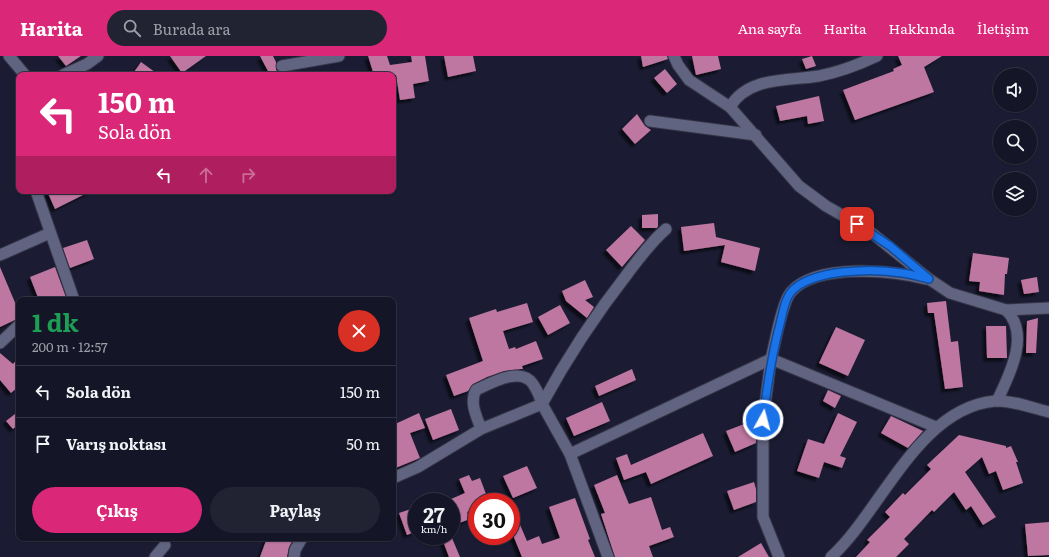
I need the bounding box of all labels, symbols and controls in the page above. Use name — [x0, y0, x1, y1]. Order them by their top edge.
search box — [107, 10, 387, 46]
text: Harita — [20, 14, 83, 42]
icon: search — [121, 17, 143, 39]
text: Burada ara — [153, 17, 231, 40]
text: Ana sayfa — [738, 18, 801, 38]
text: Harita — [823, 18, 867, 38]
text: Hakkında — [889, 18, 955, 38]
text: İletişim — [977, 18, 1029, 38]
map controls — [993, 68, 1037, 216]
button: sound — [993, 68, 1037, 112]
text: 150 m — [98, 80, 176, 122]
icon: left — [32, 88, 84, 140]
text: Sola dön — [98, 118, 172, 145]
button: search — [993, 120, 1037, 164]
icon: left — [153, 164, 175, 186]
icon: ahead — [195, 164, 217, 186]
icon: right — [237, 164, 259, 186]
button: layers — [993, 172, 1037, 216]
pin — [840, 207, 874, 241]
icon: arrive — [846, 213, 868, 235]
text: 1 dk — [32, 304, 79, 339]
button: close — [338, 310, 380, 352]
text: 200 m · 12:57 — [32, 337, 108, 356]
text: Sola dön — [66, 380, 131, 403]
text: 150 m — [340, 380, 380, 403]
icon: left — [32, 381, 54, 403]
position arrow — [742, 399, 784, 441]
text: Varış noktası — [66, 432, 166, 455]
text: 50 m — [346, 432, 380, 455]
icon: arrive — [32, 433, 54, 455]
button: Çıkış — [32, 487, 202, 533]
button: Paylaş — [210, 487, 380, 533]
speed limit sign: 30 — [468, 493, 520, 545]
text: 27 — [423, 499, 445, 529]
text: km/h — [421, 521, 447, 536]

